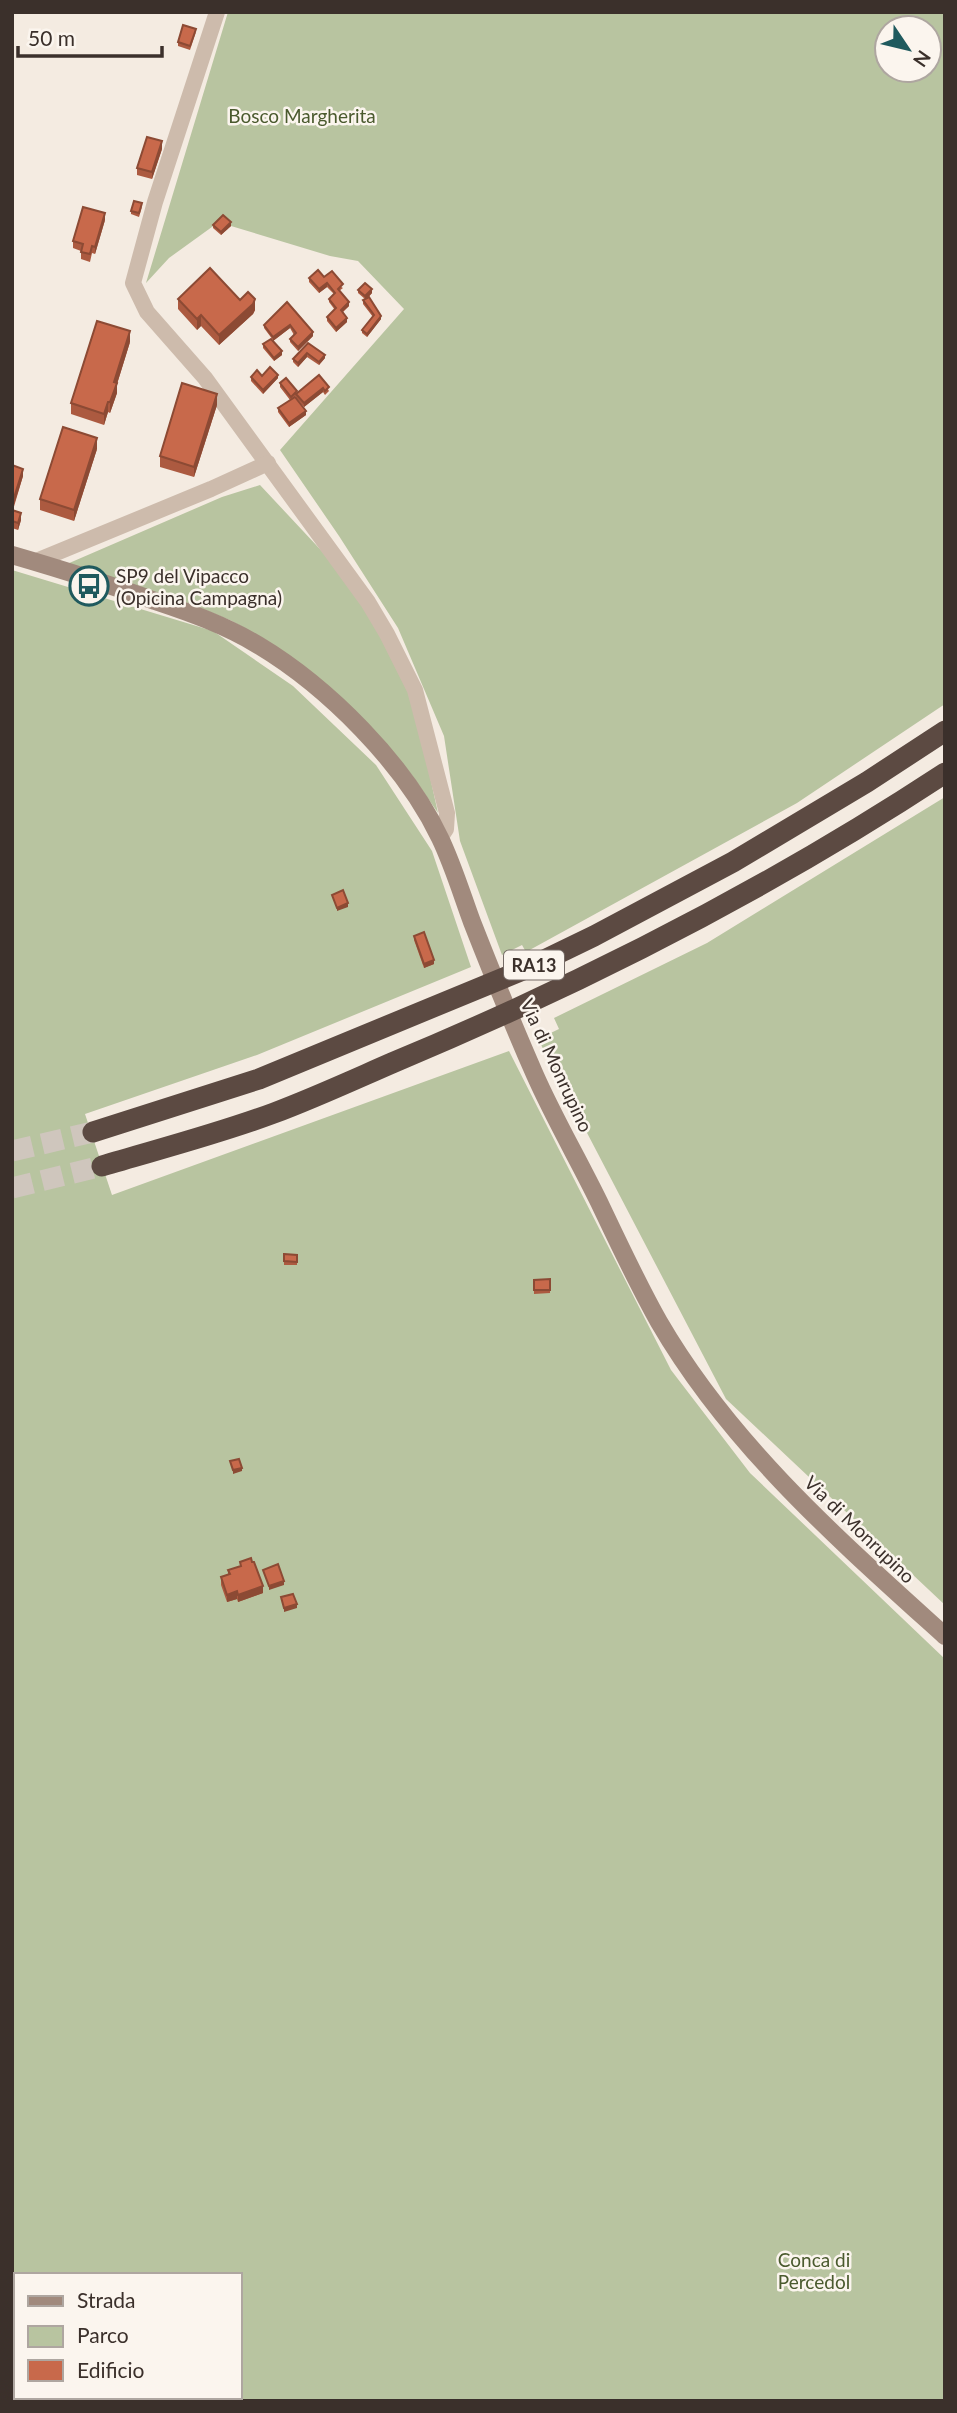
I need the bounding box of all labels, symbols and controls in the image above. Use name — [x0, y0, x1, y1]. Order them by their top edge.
scale bar — [18, 14, 161, 58]
north arrow — [873, 14, 943, 84]
text: 50 m — [28, 25, 75, 50]
text: N — [909, 46, 936, 72]
park label: Bosco Margherita — [228, 104, 376, 127]
place label: SP9 del Vipacco (Opicina Campagna) — [116, 564, 282, 609]
bus stop icon: SP9 del Vipacco (Opicina Campagna) — [68, 565, 110, 607]
road number: RA13 — [504, 950, 564, 980]
street label: Via di Monrupino — [516, 995, 598, 1135]
street label: Via di Monrupino — [800, 1470, 920, 1588]
park label: Conca di Percedol — [778, 2248, 850, 2293]
legend — [14, 2273, 242, 2399]
text: Strada — [77, 2287, 136, 2312]
text: Parco — [77, 2322, 129, 2347]
text: Edificio — [77, 2357, 145, 2382]

